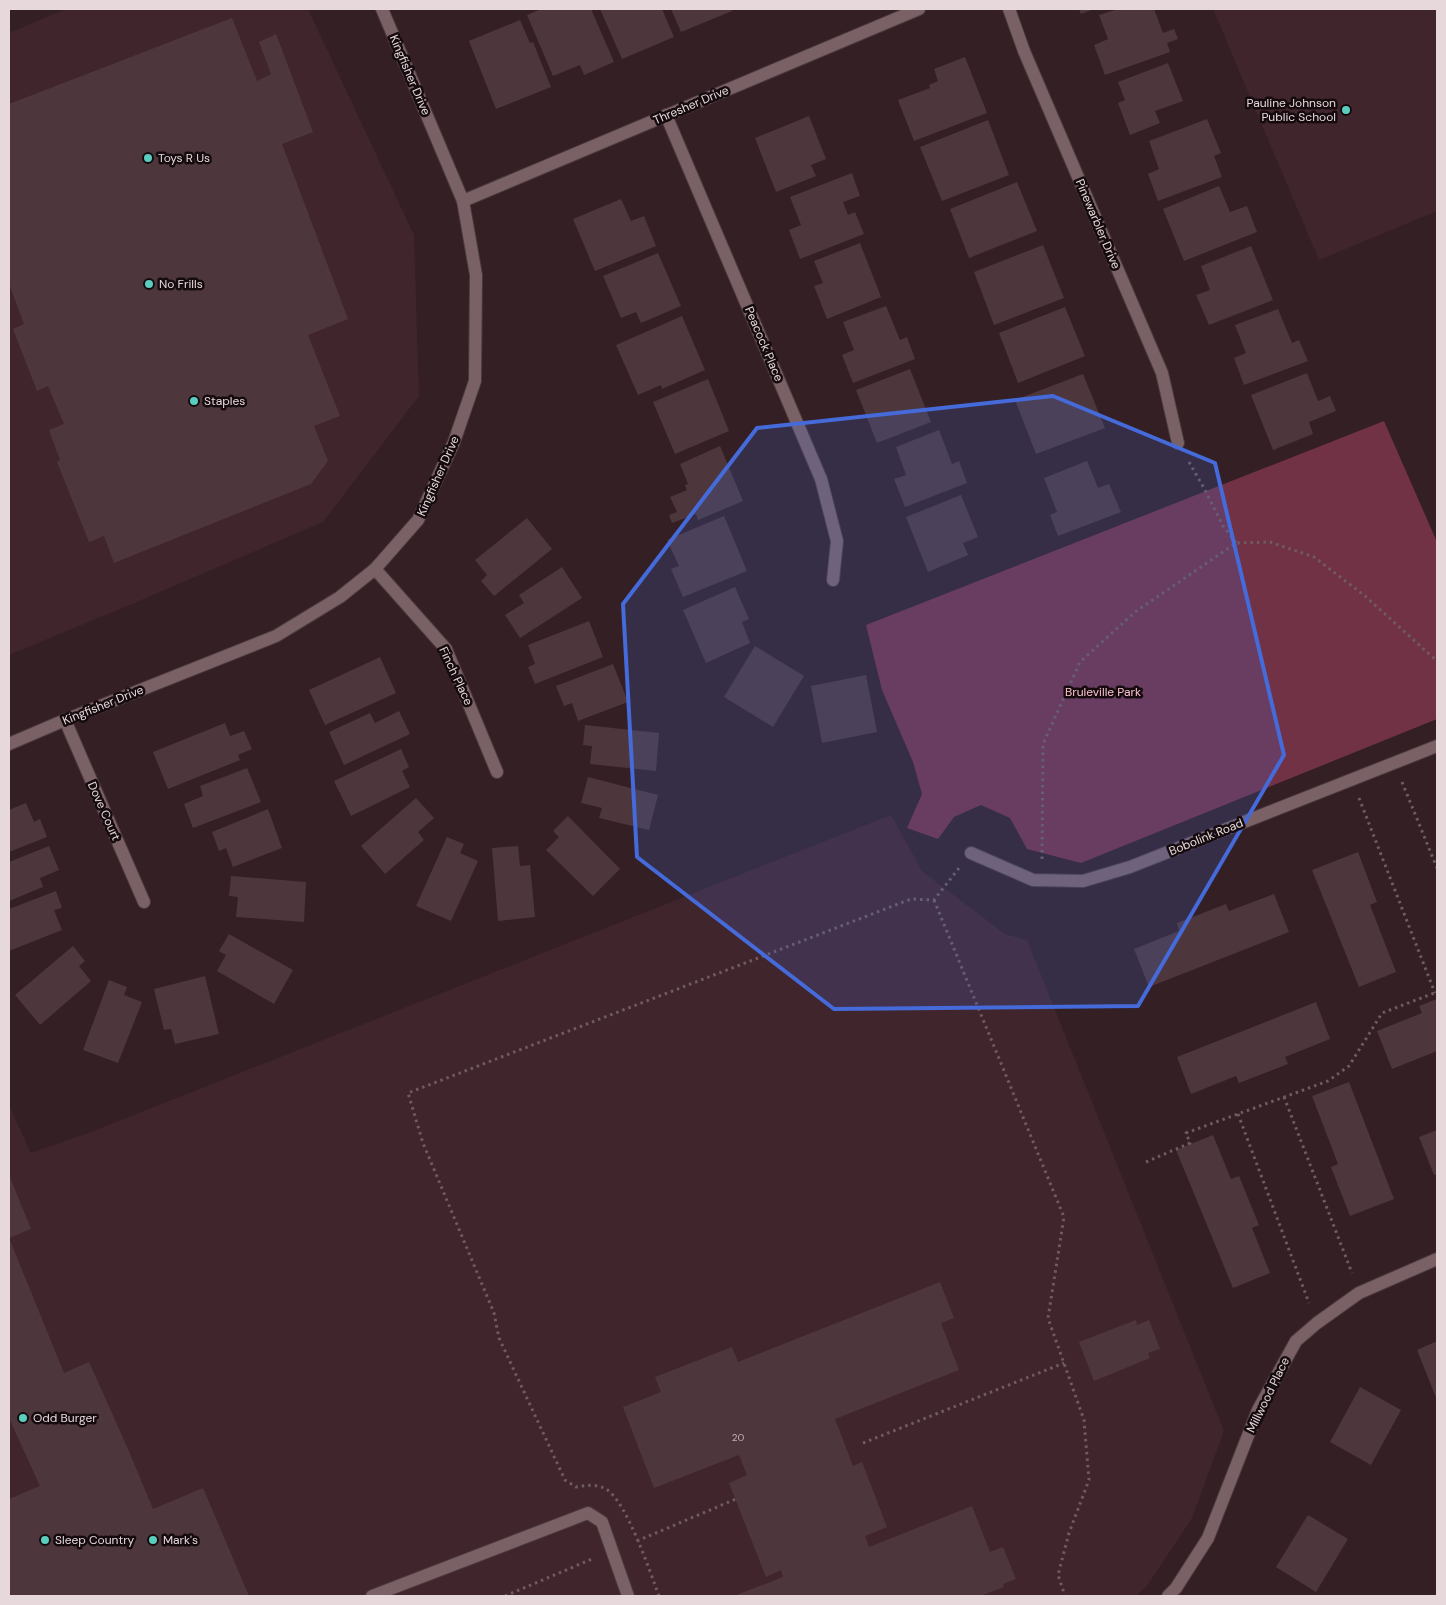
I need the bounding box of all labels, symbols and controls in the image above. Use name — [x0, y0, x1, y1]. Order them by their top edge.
street label: Kingfisher Drive — [386, 32, 434, 118]
street label: Thresher Drive — [651, 82, 731, 128]
place label: Pauline Johnson Public School — [1247, 95, 1336, 125]
marker: Pauline Johnson Public School — [1340, 104, 1352, 116]
place label: Toys R Us — [158, 150, 210, 166]
marker: Toys R Us — [142, 152, 154, 164]
street label: Pinewarbler Drive — [1072, 177, 1124, 272]
place label: No Frills — [159, 276, 203, 292]
marker: No Frills — [143, 278, 155, 290]
street label: Peacock Place — [741, 304, 787, 384]
place label: Staples — [204, 393, 245, 409]
marker: Staples — [188, 395, 200, 407]
street label: Kingfisher Drive — [413, 433, 463, 519]
street label: Finch Place — [435, 644, 477, 708]
street label: Kingfisher Drive — [60, 681, 146, 729]
park label: Bruleville Park — [1065, 684, 1141, 700]
street label: Dove Court — [84, 779, 124, 843]
street label: Bobolink Road — [1167, 815, 1245, 859]
street label: Millwood Place — [1243, 1354, 1293, 1435]
place label: Odd Burger — [33, 1410, 97, 1426]
marker: Odd Burger — [17, 1412, 29, 1424]
house number: 20 — [732, 1431, 744, 1444]
place label: Sleep Country — [55, 1532, 135, 1548]
place label: Mark's — [163, 1532, 198, 1548]
marker: Sleep Country — [39, 1534, 51, 1546]
marker: Mark's — [147, 1534, 159, 1546]

